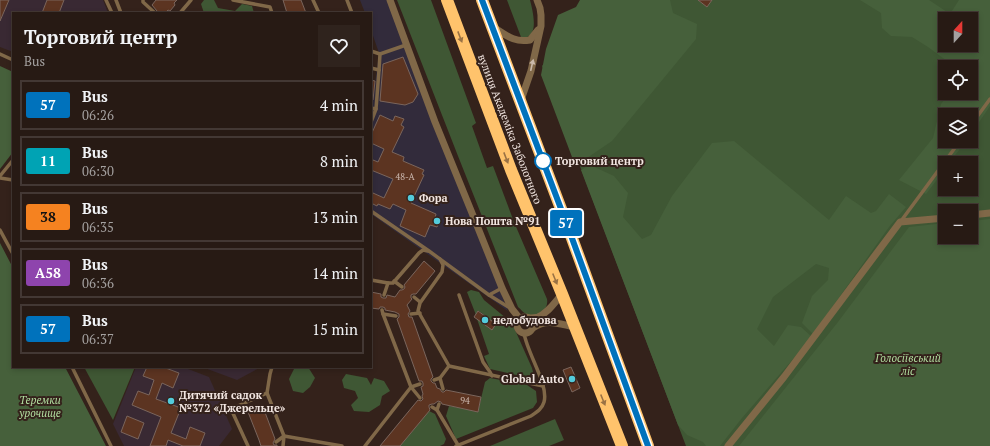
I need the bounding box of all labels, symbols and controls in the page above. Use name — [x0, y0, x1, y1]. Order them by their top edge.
north arrow — [938, 12, 978, 52]
map controls — [938, 12, 978, 244]
text: Торговий центр — [24, 24, 177, 49]
button: heart — [318, 25, 360, 67]
one-way arrow — [458, 31, 464, 43]
text: Bus — [24, 52, 45, 70]
street label: вулиця Академіка Заболотного — [475, 52, 545, 206]
one-way arrow — [529, 59, 535, 72]
button: locate — [938, 60, 978, 100]
text: Bus — [82, 86, 108, 106]
text: 57 — [40, 95, 56, 114]
text: 4 min — [320, 95, 358, 115]
text: 06:26 — [82, 106, 114, 124]
button: layers — [938, 108, 978, 148]
text: Bus — [82, 142, 108, 162]
text: 11 — [40, 151, 56, 170]
text: 8 min — [320, 151, 358, 171]
marker: Торговий центр — [534, 152, 552, 170]
one-way arrow — [504, 153, 510, 165]
place label: Торговий центр — [555, 154, 644, 168]
button: + — [938, 156, 978, 196]
text: 06:30 — [82, 162, 114, 180]
house number: 48-А — [395, 171, 415, 183]
place label: Фора — [419, 191, 448, 205]
marker: Фора — [406, 193, 416, 203]
text: Bus — [82, 198, 108, 218]
button: − — [938, 204, 978, 244]
text: 38 — [40, 207, 56, 226]
text: 13 min — [312, 207, 358, 227]
line badge: 57 — [548, 210, 584, 236]
text: 57 — [558, 213, 574, 232]
place label: Нова Пошта №91 — [445, 214, 541, 228]
marker: Нова Пошта №91 — [432, 216, 442, 226]
text: 06:35 — [82, 218, 114, 236]
text: Bus — [82, 254, 108, 274]
text: А58 — [35, 263, 61, 282]
text: 14 min — [312, 263, 358, 283]
one-way arrow — [553, 273, 559, 285]
text: 06:36 — [82, 274, 114, 292]
text: Bus — [82, 310, 108, 330]
place label: недобудова — [493, 313, 557, 327]
marker: недобудова — [480, 315, 490, 325]
text: 57 — [40, 319, 56, 338]
text: 15 min — [312, 319, 358, 339]
text: 06:37 — [82, 330, 114, 348]
park label: Голосіївський ліс — [874, 351, 941, 378]
place label: Global Auto — [501, 372, 564, 386]
marker: Global Auto — [567, 374, 577, 384]
place label: Дитячий садок №372 «Джерельце» — [179, 388, 286, 415]
park label: Теремки урочище — [18, 393, 61, 420]
one-way arrow — [601, 394, 607, 406]
house number: 94 — [460, 395, 470, 407]
marker: Дитячий садок №372 «Джерельце» — [166, 396, 176, 406]

